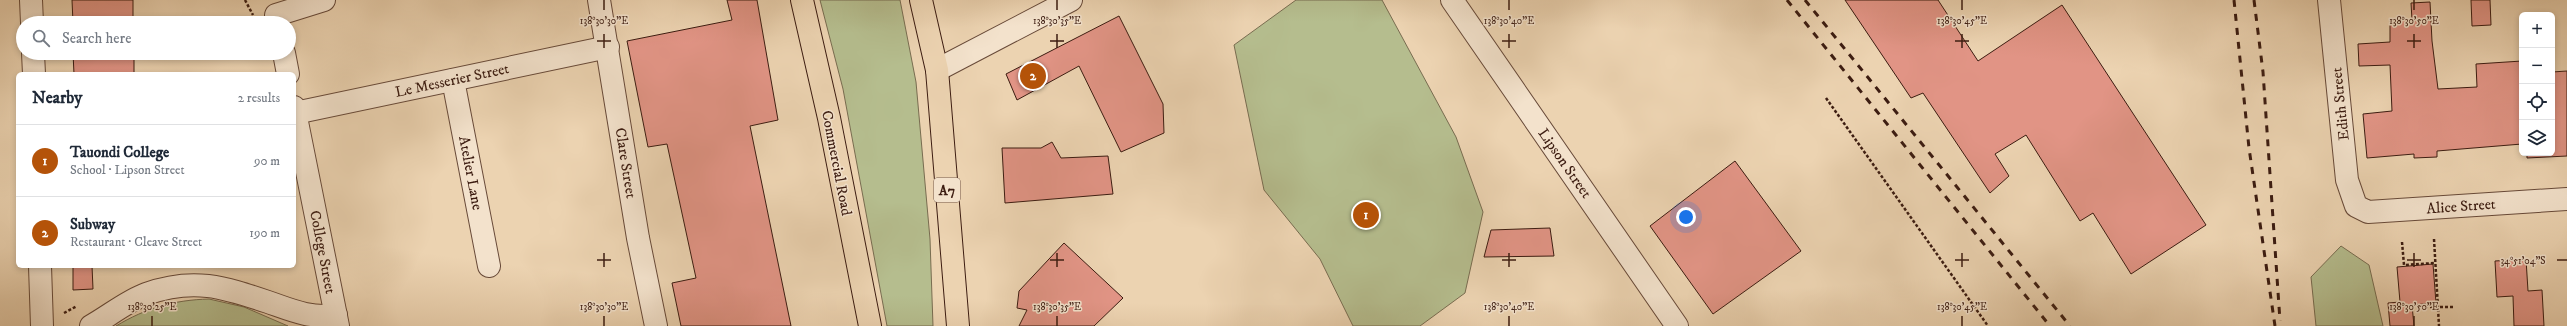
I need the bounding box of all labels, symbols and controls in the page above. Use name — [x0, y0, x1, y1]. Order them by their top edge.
map controls — [2519, 12, 2555, 156]
button: + — [2519, 12, 2555, 48]
text: 138°30'30"E — [580, 15, 628, 27]
text: 138°30'35"E — [1033, 15, 1081, 27]
text: 138°30'40"E — [1484, 15, 1534, 27]
text: 138°30'45"E — [1937, 15, 1987, 27]
text: 138°30'50"E — [2389, 15, 2439, 27]
search box — [16, 16, 296, 60]
icon: search — [30, 27, 52, 49]
text: Search here — [62, 29, 131, 48]
button: − — [2519, 48, 2555, 84]
street label: Le Messerier Street — [393, 59, 511, 102]
pin: 2 — [1020, 61, 1046, 91]
street label: Edith Street — [2327, 66, 2354, 141]
button: locate — [2519, 84, 2555, 120]
text: Nearby — [32, 87, 82, 109]
text: 2 results — [238, 90, 280, 106]
street label: Commercial Road — [817, 109, 856, 218]
button: layers — [2519, 120, 2555, 156]
street label: Lipson Street — [1534, 125, 1596, 202]
street label: Clare Street — [611, 126, 640, 200]
street label: Atelier Lane — [454, 134, 487, 212]
text: Tauondi College — [70, 143, 169, 162]
text: 1 — [43, 153, 47, 169]
text: 90 m — [254, 153, 280, 169]
text: School · Lipson Street — [70, 162, 185, 178]
road number: A7 — [934, 178, 960, 202]
street label: Alice Street — [2426, 195, 2496, 218]
pin: 1 — [1353, 200, 1379, 230]
your location — [1676, 207, 1696, 227]
street label: College Street — [305, 209, 340, 296]
text: Subway — [70, 215, 115, 234]
text: 2 — [42, 225, 48, 241]
text: 190 m — [249, 225, 280, 241]
text: Restaurant · Cleave Street — [70, 234, 202, 250]
text: 34°51'04"S — [2500, 255, 2546, 267]
text: 138°30'25"E — [127, 301, 177, 313]
text: 138°30'30"E — [580, 301, 628, 313]
text: 138°30'35"E — [1033, 301, 1081, 313]
text: 138°30'40"E — [1484, 301, 1534, 313]
text: 138°30'45"E — [1937, 301, 1987, 313]
text: 138°30'50"E — [2389, 301, 2439, 313]

